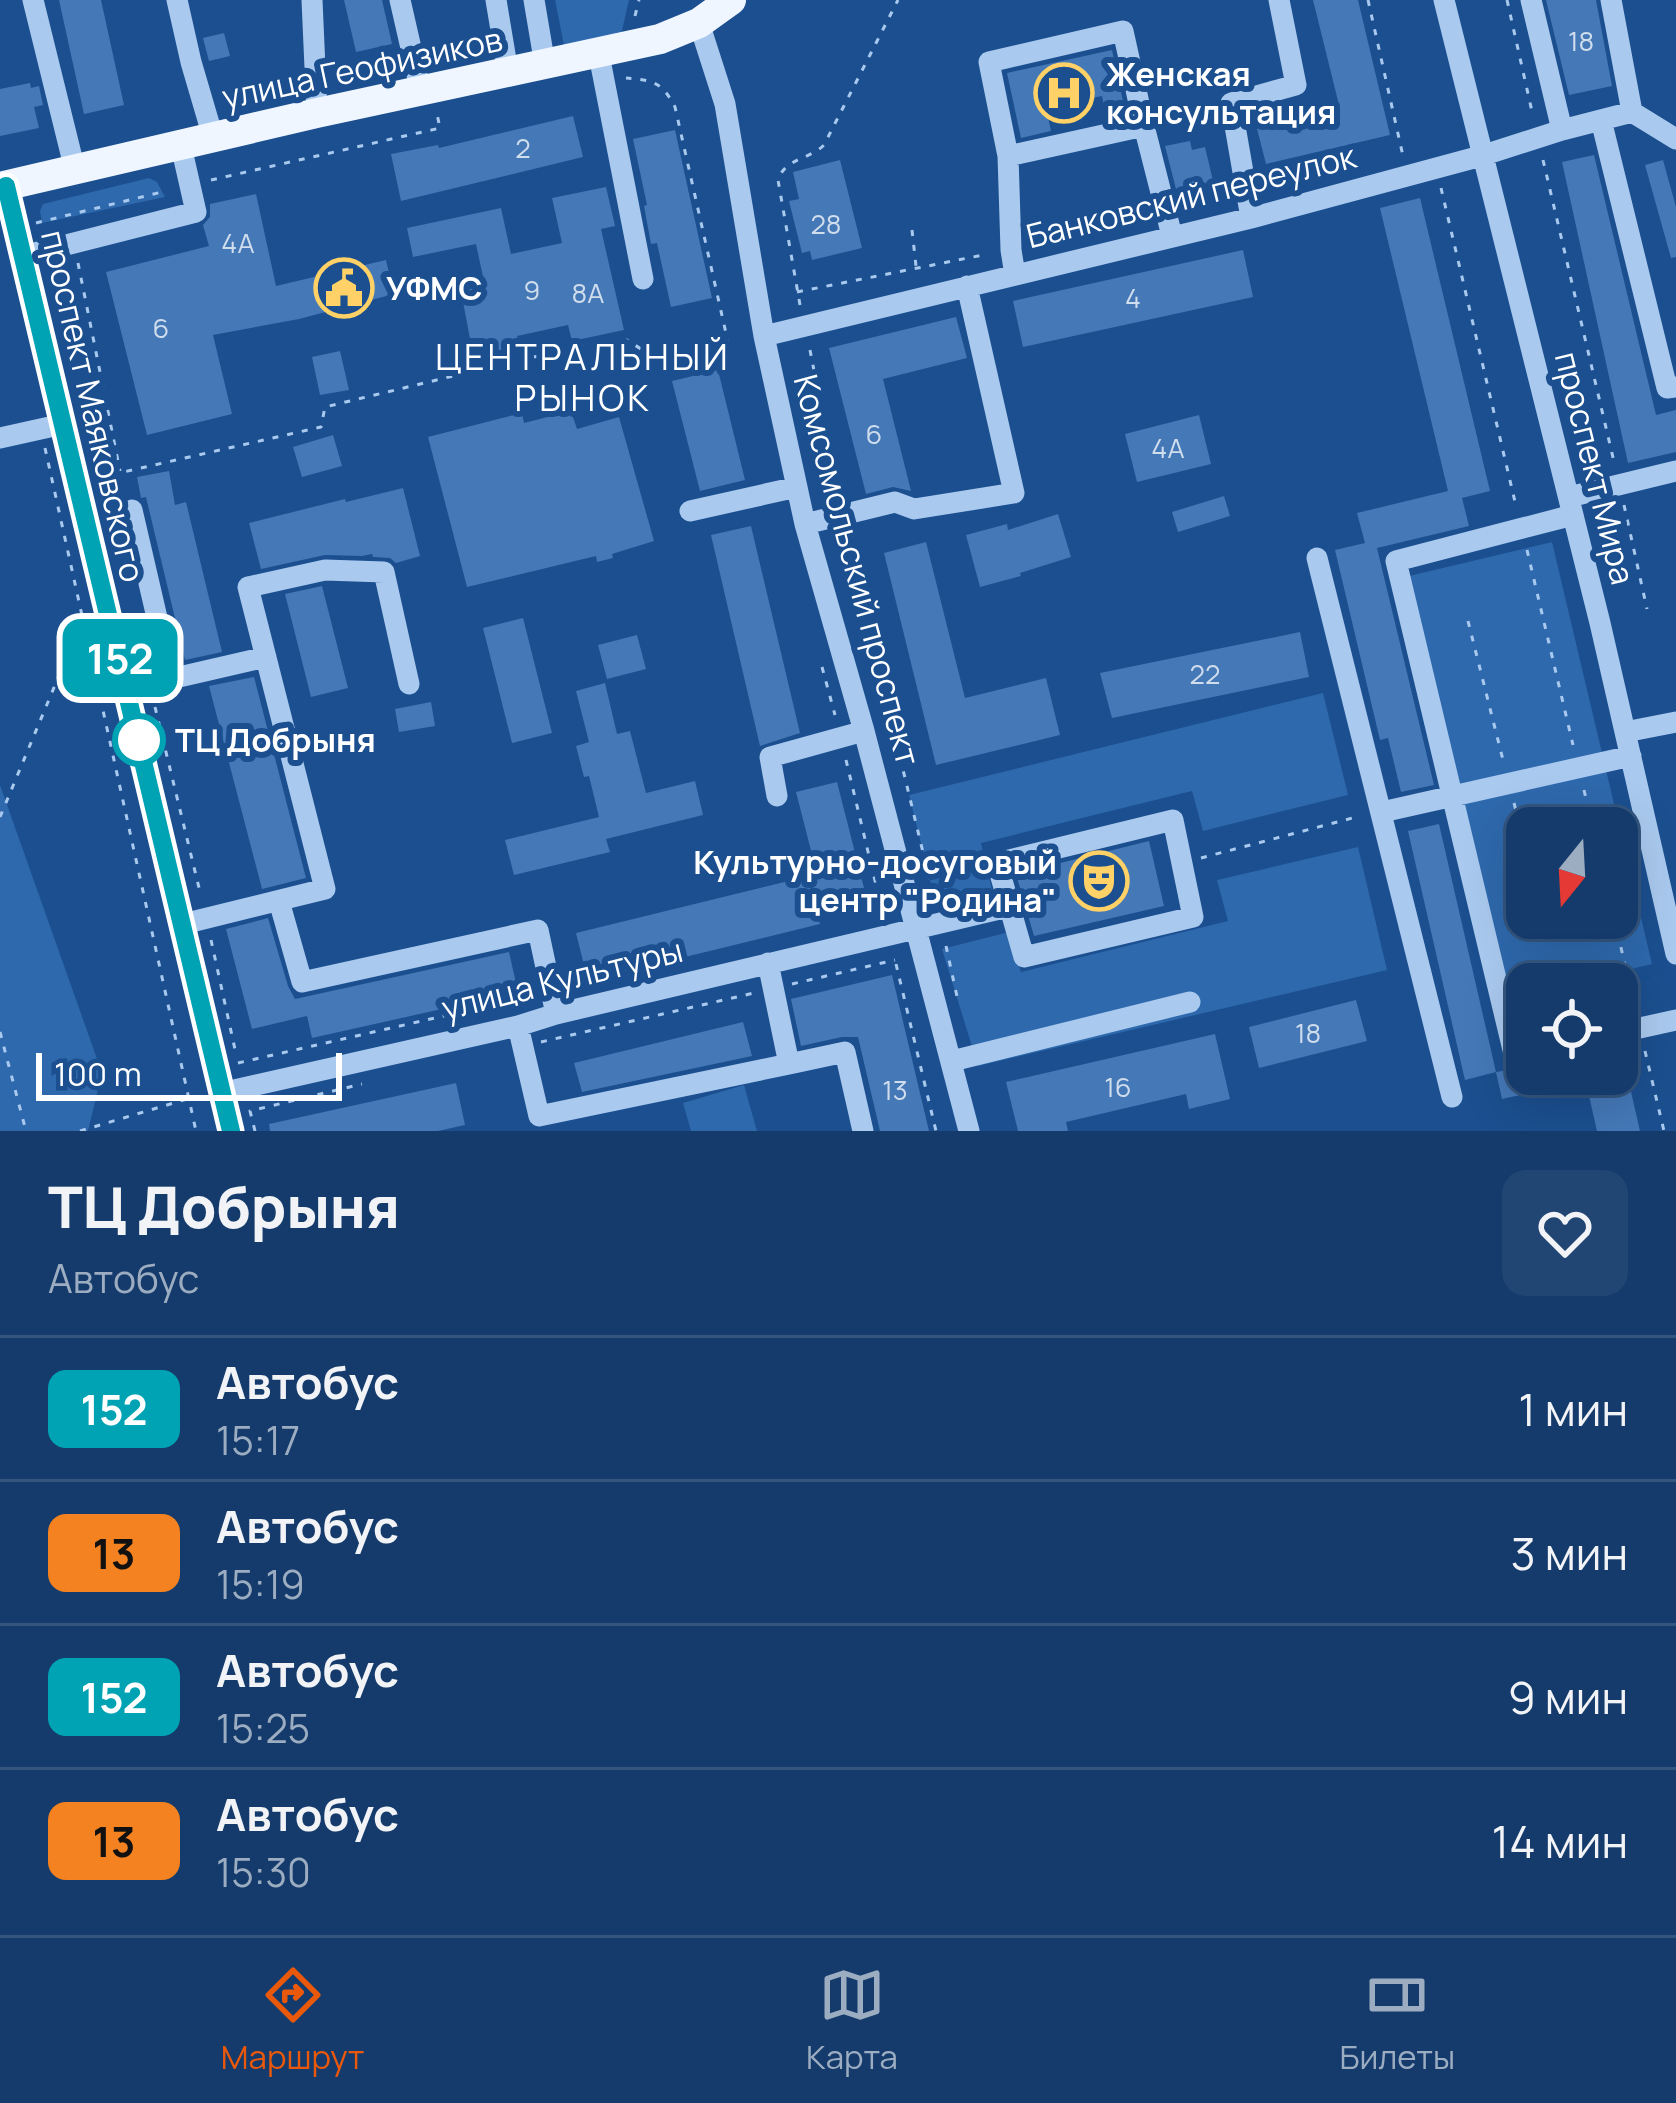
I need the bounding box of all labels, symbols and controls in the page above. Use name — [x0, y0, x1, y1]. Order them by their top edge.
street label: улица Геофизиков — [218, 16, 506, 119]
house number: 18 — [1568, 22, 1594, 59]
place label: Женская консультация — [1106, 51, 1336, 134]
hospital icon: Женская консультация — [1033, 62, 1095, 124]
house number: 2 — [515, 129, 531, 166]
street label: Банковский переулок — [1021, 132, 1362, 258]
house number: 28 — [810, 205, 842, 242]
house number: 4А — [221, 224, 255, 261]
street label: проспект Маяковского — [31, 226, 156, 586]
public building icon: УФМС — [313, 257, 375, 319]
place label: УФМС — [386, 265, 483, 310]
house number: 9 — [524, 271, 540, 308]
house number: 8А — [572, 274, 604, 311]
house number: 4 — [1125, 279, 1141, 316]
house number: 6 — [153, 309, 169, 346]
district label: ЦЕНТРАЛЬНЫЙ РЫНОК — [435, 332, 731, 422]
street label: проспект Мира — [1545, 347, 1646, 589]
street label: Комсомольский проспект — [784, 369, 931, 770]
house number: 6 — [866, 415, 882, 452]
house number: 4А — [1151, 429, 1185, 466]
line badge: 152 — [51, 619, 189, 697]
text: 152 — [87, 629, 153, 687]
house number: 22 — [1190, 655, 1220, 692]
marker: ТЦ Добрыня — [114, 715, 164, 765]
place label: ТЦ Добрыня — [175, 717, 376, 762]
north arrow — [1506, 807, 1638, 939]
map controls — [1506, 807, 1638, 1095]
place label: Культурно-досуговый центр "Родина" — [693, 839, 1057, 922]
theatre icon: Культурно-досуговый центр "Родина" — [1068, 850, 1130, 912]
street label: улица Культуры — [437, 927, 687, 1030]
button: locate — [1506, 963, 1638, 1095]
house number: 18 — [1295, 1014, 1321, 1051]
scale bar — [36, 1047, 342, 1100]
text: 100 m — [54, 1051, 142, 1096]
house number: 16 — [1104, 1068, 1132, 1105]
house number: 13 — [882, 1071, 908, 1108]
text: ТЦ Добрыня — [48, 1167, 400, 1245]
button: heart — [1502, 1170, 1628, 1296]
text: Автобус — [48, 1251, 199, 1305]
text: Автобус — [216, 1351, 399, 1413]
text: 1 мин — [1518, 1378, 1628, 1440]
text: 152 — [81, 1380, 147, 1438]
text: 15:17 — [216, 1413, 300, 1467]
text: Автобус — [216, 1495, 399, 1557]
text: 3 мин — [1511, 1522, 1628, 1584]
text: 13 — [93, 1524, 135, 1582]
text: 15:19 — [216, 1557, 305, 1611]
text: Автобус — [216, 1639, 399, 1701]
text: 9 мин — [1508, 1666, 1628, 1728]
text: 152 — [81, 1668, 147, 1726]
text: 15:25 — [216, 1701, 310, 1755]
text: Автобус — [216, 1783, 399, 1845]
text: 14 мин — [1492, 1810, 1628, 1872]
text: 13 — [93, 1812, 135, 1870]
text: 15:30 — [216, 1845, 311, 1899]
tab: Маршрут — [221, 1962, 364, 2079]
tab: Карта — [806, 1962, 898, 2079]
tab: Билеты — [1340, 1962, 1455, 2079]

